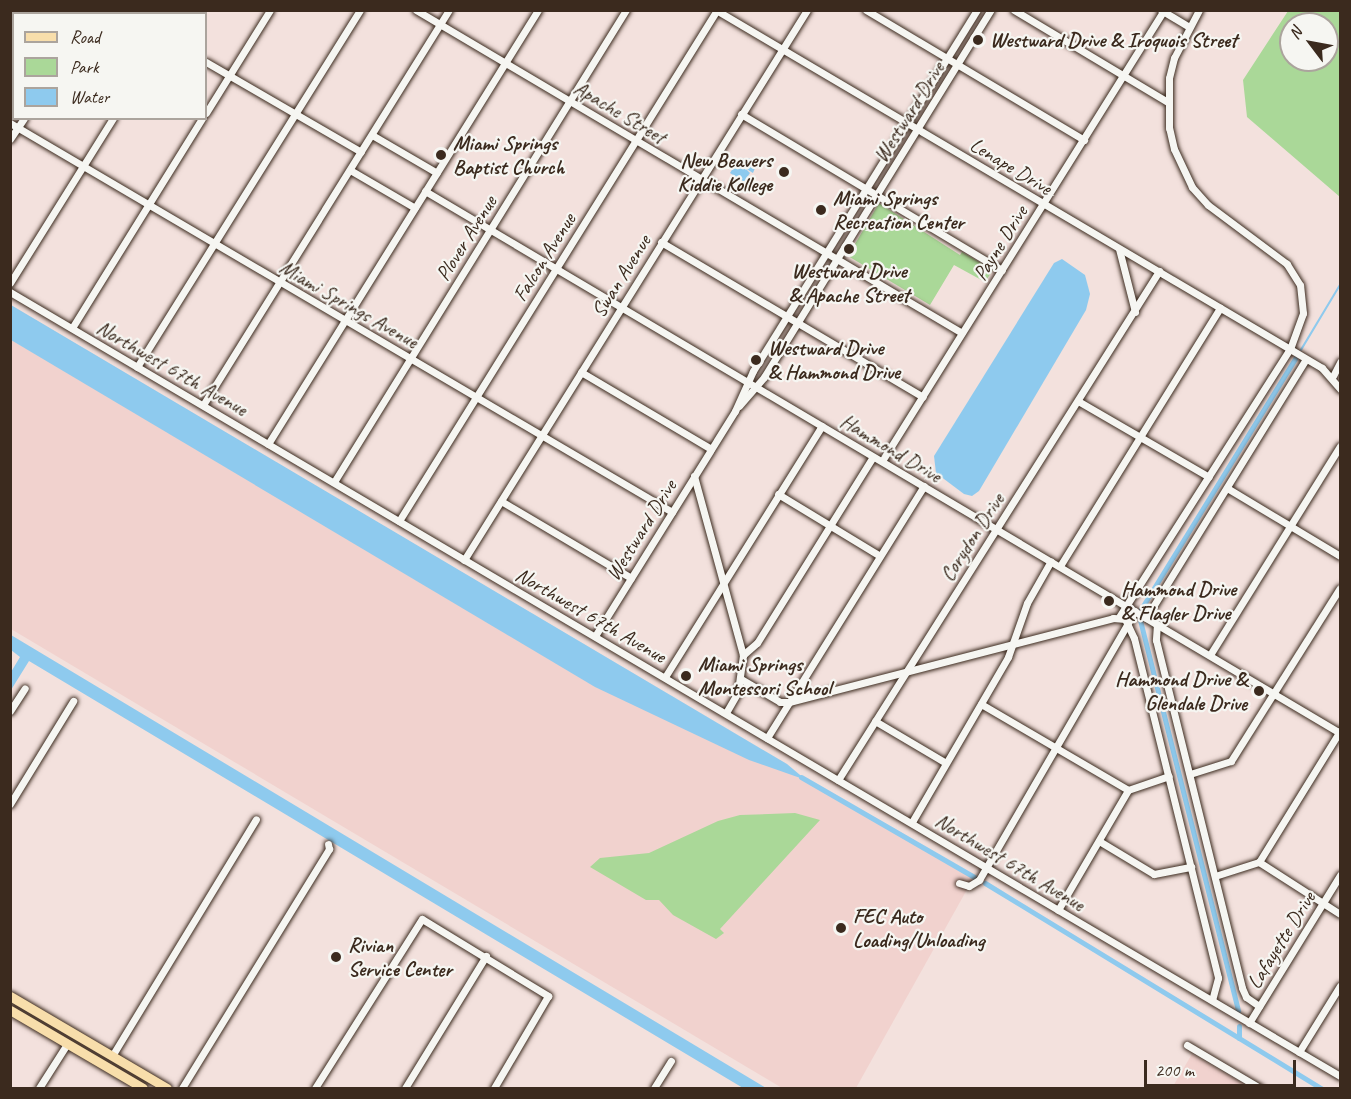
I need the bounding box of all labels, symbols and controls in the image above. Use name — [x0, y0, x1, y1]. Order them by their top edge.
legend — [12, 12, 207, 120]
north arrow — [1279, 12, 1339, 72]
text: N — [1284, 24, 1307, 43]
text: Road — [70, 26, 100, 48]
place label: Westward Drive & Iroquois Street — [990, 27, 1237, 53]
marker: Westward Drive & Iroquois Street — [971, 33, 985, 47]
text: Park — [70, 56, 99, 78]
street label: Westward Drive — [868, 57, 950, 167]
street label: Apache Street — [570, 75, 670, 149]
text: Water — [70, 86, 109, 108]
place label: Miami Springs Baptist Church — [453, 130, 565, 180]
street label: Lenape Drive — [965, 132, 1057, 200]
place label: New Beavers Kiddie Kollege — [678, 147, 772, 197]
marker: Miami Springs Baptist Church — [434, 148, 448, 162]
marker: New Beavers Kiddie Kollege — [777, 165, 791, 179]
place label: Miami Springs Recreation Center — [833, 185, 964, 235]
street label: Plover Avenue — [430, 191, 502, 285]
street label: Payne Drive — [967, 201, 1033, 285]
marker: Miami Springs Recreation Center — [814, 203, 828, 217]
street label: Falcon Avenue — [507, 208, 581, 306]
street label: Swan Avenue — [586, 230, 656, 322]
marker: Westward Drive & Apache Street — [842, 242, 856, 256]
street label: Miami Springs Avenue — [275, 254, 423, 354]
place label: Westward Drive & Apache Street — [789, 258, 909, 308]
street label: Northwest 67th Avenue — [92, 315, 252, 421]
place label: Westward Drive & Hammond Drive — [768, 335, 900, 385]
marker: Westward Drive & Hammond Drive — [749, 353, 763, 367]
street label: Hammond Drive — [836, 408, 946, 488]
street label: Westward Drive — [600, 475, 682, 585]
street label: Corydon Drive — [934, 488, 1010, 586]
street label: Northwest 67th Avenue — [511, 562, 671, 668]
place label: Hammond Drive & Flagler Drive — [1121, 576, 1236, 626]
marker: Hammond Drive & Flagler Drive — [1102, 594, 1116, 608]
place label: Miami Springs Montessori School — [698, 651, 830, 701]
place label: Hammond Drive & Glendale Drive — [1115, 666, 1247, 716]
marker: Miami Springs Montessori School — [679, 669, 693, 683]
marker: Hammond Drive & Glendale Drive — [1252, 684, 1266, 698]
street label: Northwest 67th Avenue — [931, 808, 1089, 916]
street label: Lafayette Drive — [1241, 887, 1321, 993]
place label: FEC Auto Loading/Unloading — [853, 903, 984, 953]
marker: FEC Auto Loading/Unloading — [834, 921, 848, 935]
place label: Rivian Service Center — [348, 932, 452, 982]
marker: Rivian Service Center — [329, 950, 343, 964]
scale bar — [1147, 1048, 1298, 1086]
text: 200 m — [1155, 1059, 1194, 1081]

